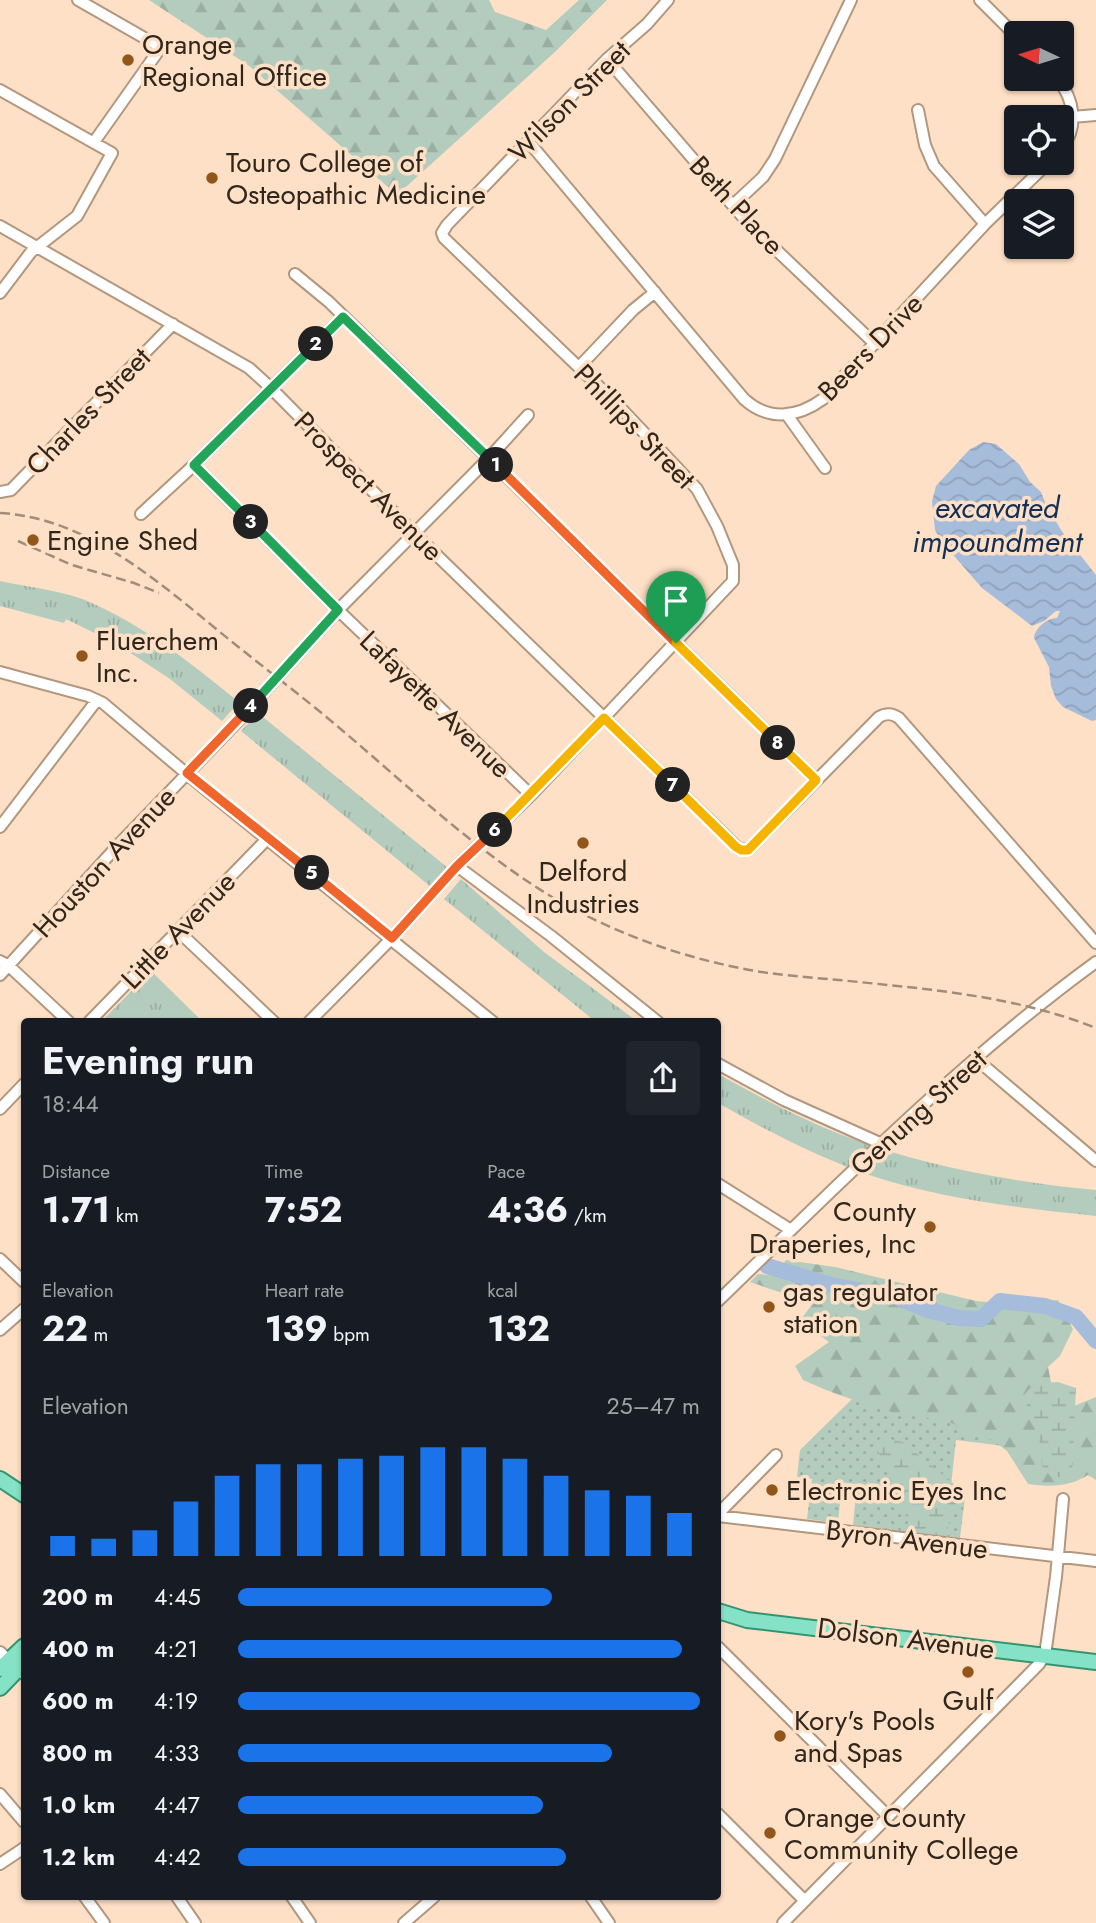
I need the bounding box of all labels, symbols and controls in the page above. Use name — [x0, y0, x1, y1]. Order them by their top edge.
north arrow — [1004, 21, 1074, 91]
map controls — [1004, 21, 1074, 259]
place label: Orange Regional Office — [142, 24, 327, 97]
street label: Wilson Street — [499, 31, 640, 172]
marker: Orange Regional Office — [120, 52, 136, 68]
button: locate — [1004, 105, 1074, 175]
place label: Touro College of Osteopathic Medicine — [226, 142, 486, 215]
street label: Beth Place — [680, 146, 794, 264]
marker: Touro College of Osteopathic Medicine — [204, 170, 220, 186]
button: layers — [1004, 189, 1074, 259]
street label: Beers Drive — [808, 284, 932, 411]
pin: 2 — [298, 326, 334, 362]
text: 2 — [309, 330, 322, 357]
street label: Charles Street — [17, 338, 160, 485]
street label: Phillips Street — [564, 355, 705, 498]
street label: Prospect Avenue — [285, 402, 453, 570]
pin: 1 — [478, 448, 514, 482]
text: 1 — [491, 451, 500, 478]
water label: excavated impoundment — [912, 486, 1084, 563]
pin: 3 — [233, 504, 268, 540]
text: 3 — [245, 508, 256, 535]
place label: Engine Shed — [47, 520, 198, 561]
marker: Engine Shed — [25, 532, 41, 548]
pin — [646, 571, 706, 643]
icon: arrive — [657, 582, 695, 620]
place label: Fluerchem Inc. — [96, 620, 219, 693]
street label: Lafayette Avenue — [350, 621, 521, 788]
marker: Fluerchem Inc. — [74, 648, 90, 664]
pin: 4 — [233, 688, 268, 724]
text: 4 — [244, 692, 257, 719]
pin: 8 — [760, 726, 796, 760]
text: 8 — [772, 729, 783, 756]
pin: 7 — [656, 768, 690, 802]
text: 7 — [667, 771, 678, 798]
street label: Houston Avenue — [23, 778, 185, 947]
pin: 6 — [477, 812, 512, 848]
text: 6 — [488, 816, 501, 843]
marker: Delford Industries — [575, 835, 591, 851]
place label: Delford Industries — [527, 851, 639, 924]
pin: 5 — [294, 856, 330, 890]
text: 5 — [305, 859, 318, 886]
street label: Little Avenue — [112, 862, 245, 998]
text: Evening run — [42, 1033, 254, 1088]
street label: Genung Street — [841, 1040, 996, 1185]
button: share — [626, 1041, 700, 1115]
text: 18:44 — [42, 1087, 99, 1121]
text: Distance — [42, 1158, 110, 1185]
text: Time — [265, 1158, 303, 1185]
text: Pace — [487, 1158, 525, 1185]
text: 1.71 — [42, 1185, 110, 1235]
text: 7:52 — [265, 1185, 343, 1235]
text: 4:36 — [487, 1185, 568, 1235]
place label: County Draperies, Inc — [749, 1191, 917, 1264]
text: km — [110, 1202, 139, 1229]
text: /km — [568, 1202, 607, 1229]
marker: County Draperies, Inc — [922, 1219, 938, 1235]
place label: gas regulator station — [783, 1271, 938, 1344]
text: Elevation — [42, 1277, 114, 1304]
text: Heart rate — [265, 1277, 344, 1304]
text: kcal — [487, 1277, 518, 1304]
marker: gas regulator station — [761, 1299, 777, 1315]
text: 22 — [42, 1304, 88, 1354]
text: 139 — [265, 1304, 328, 1354]
text: 132 — [487, 1304, 550, 1354]
text: m — [88, 1321, 108, 1348]
text: bpm — [328, 1321, 370, 1348]
text: Elevation — [42, 1389, 129, 1423]
text: 25–47 m — [607, 1389, 700, 1423]
place label: Electronic Eyes Inc — [786, 1470, 1007, 1511]
marker: Electronic Eyes Inc — [764, 1482, 780, 1498]
street label: Byron Avenue — [824, 1509, 990, 1570]
text: 200 m — [42, 1580, 113, 1614]
text: 4:45 — [154, 1580, 201, 1614]
street label: Dolson Avenue — [815, 1607, 997, 1670]
text: 400 m — [42, 1632, 114, 1666]
text: 4:21 — [154, 1632, 198, 1666]
marker: Gulf — [960, 1664, 976, 1680]
place label: Gulf — [943, 1680, 994, 1721]
text: 600 m — [42, 1684, 114, 1718]
text: 4:19 — [154, 1684, 198, 1718]
place label: Kory's Pools and Spas — [794, 1700, 935, 1773]
marker: Kory's Pools and Spas — [772, 1728, 788, 1744]
text: 800 m — [42, 1736, 113, 1770]
text: 4:33 — [154, 1736, 199, 1770]
text: 1.0 km — [42, 1788, 115, 1822]
text: 4:47 — [154, 1788, 200, 1822]
place label: Orange County Community College — [784, 1797, 1018, 1870]
marker: Orange County Community College — [762, 1825, 778, 1841]
text: 1.2 km — [42, 1840, 115, 1874]
text: 4:42 — [154, 1840, 201, 1874]

